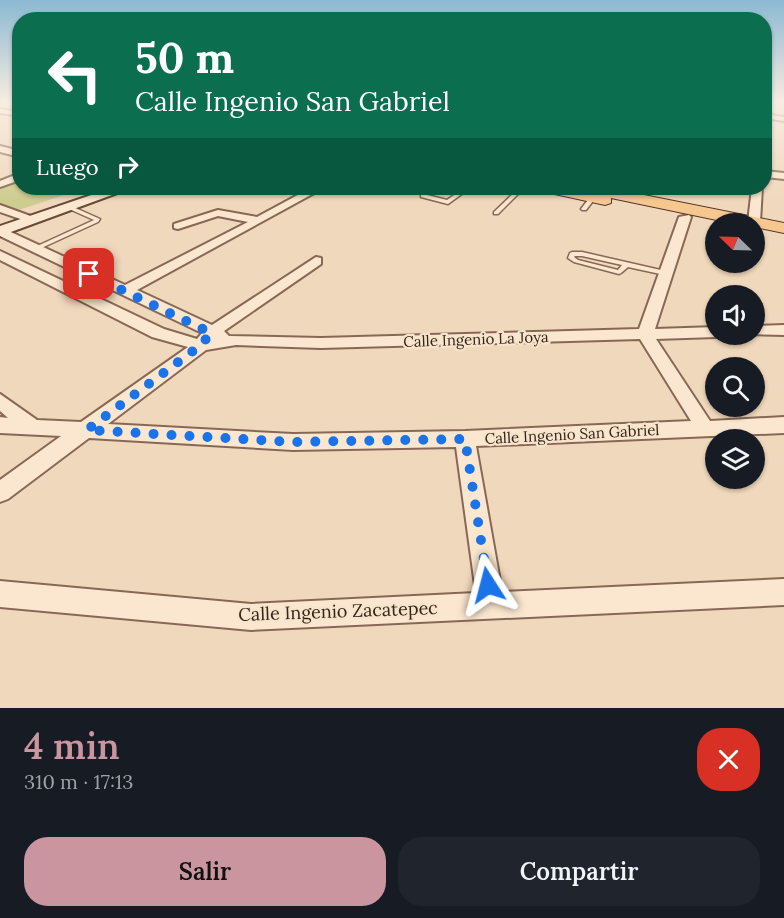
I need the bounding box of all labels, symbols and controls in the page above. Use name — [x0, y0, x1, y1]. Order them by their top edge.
text: 50 m — [135, 31, 234, 85]
icon: left — [36, 36, 114, 114]
text: Calle Ingenio San Gabriel — [135, 84, 450, 118]
icon: right — [111, 150, 144, 183]
text: Luego — [36, 153, 99, 181]
north arrow — [705, 213, 765, 273]
map controls — [705, 213, 765, 489]
pin — [63, 248, 114, 299]
icon: arrive — [72, 257, 105, 290]
button: sound — [705, 285, 765, 345]
street label: Calle Ingenio La Joya — [403, 327, 549, 351]
button: search — [705, 357, 765, 417]
street label: Calle Ingenio San Gabriel — [484, 420, 660, 448]
button: layers — [705, 429, 765, 489]
position arrow — [456, 553, 520, 617]
street label: Calle Ingenio Zacatepec — [238, 596, 438, 626]
text: 4 min — [24, 723, 120, 769]
button: close — [697, 728, 760, 791]
text: 310 m · 17:13 — [24, 769, 133, 794]
button: Salir — [24, 837, 386, 906]
button: Compartir — [398, 837, 760, 906]

